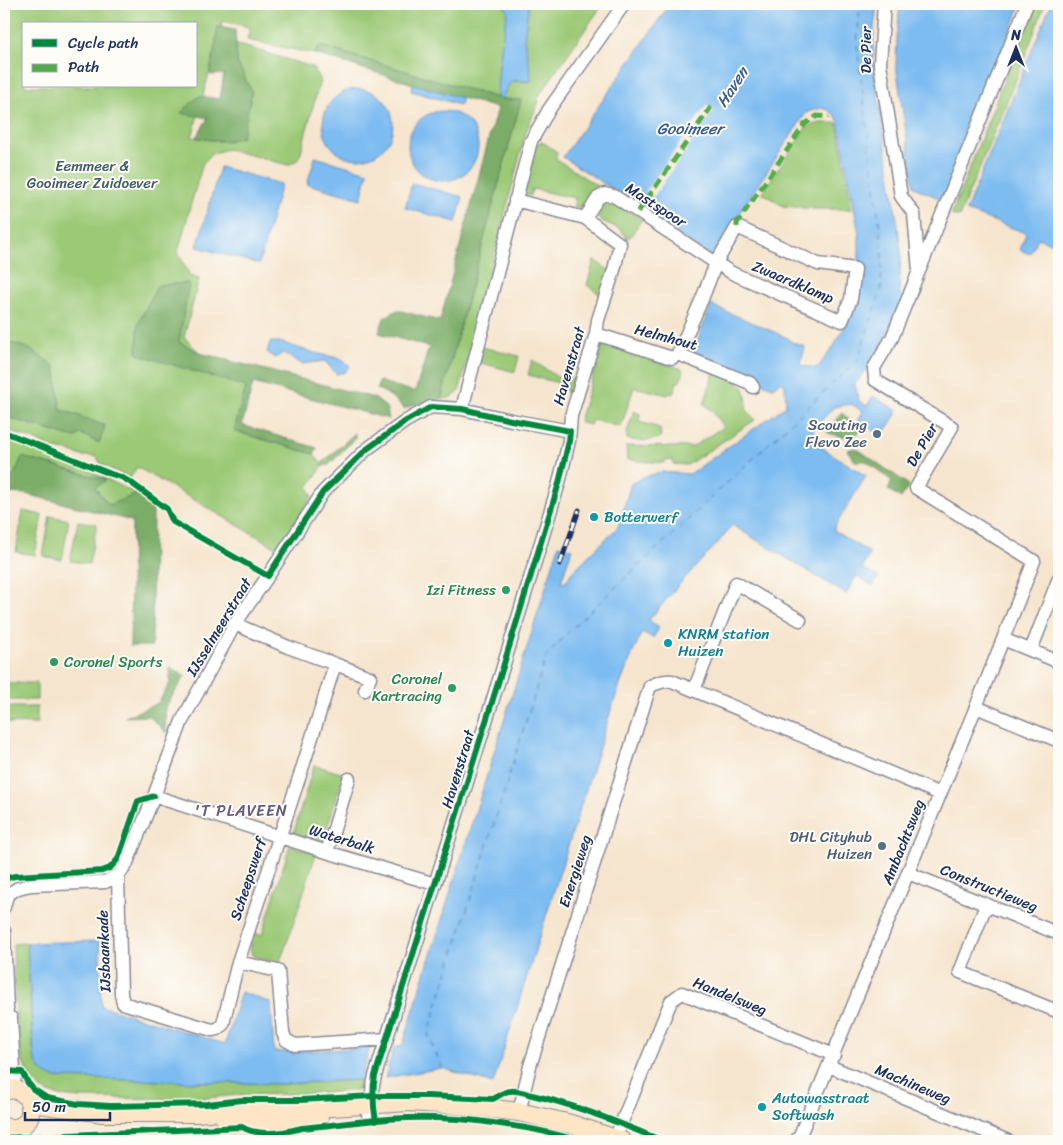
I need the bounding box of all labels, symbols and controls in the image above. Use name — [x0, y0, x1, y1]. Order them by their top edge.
legend — [22, 22, 198, 88]
north arrow — [990, 22, 1040, 72]
text: N — [1010, 23, 1021, 48]
street label: De Pier — [853, 26, 879, 73]
text: Cycle path — [68, 30, 139, 56]
text: Path — [68, 54, 99, 80]
water label: Haven — [708, 59, 757, 113]
water label: Gooimeer — [657, 114, 726, 143]
park label: Eemmeer & Gooimeer Zuidoever — [27, 153, 158, 196]
street label: Mastspoor — [620, 175, 693, 235]
street label: Zwaardklamp — [748, 253, 838, 311]
street label: Helmhout — [632, 316, 701, 358]
street label: Havenstraat — [545, 323, 593, 408]
place label: Scouting Flevo Zee — [805, 412, 867, 455]
street label: De Pier — [899, 417, 945, 472]
marker: Scouting Flevo Zee — [871, 428, 883, 440]
place label: Botterwerf — [604, 504, 680, 530]
marker: Botterwerf — [588, 511, 600, 523]
street label: IJsselmeerstraat — [179, 572, 259, 682]
place label: Izi Fitness — [426, 577, 496, 603]
marker: Izi Fitness — [500, 584, 512, 596]
place label: KNRM station Huizen — [678, 621, 769, 664]
marker: KNRM station Huizen — [662, 637, 674, 649]
place label: Coronel Sports — [64, 649, 162, 675]
marker: Coronel Sports — [48, 656, 60, 668]
place label: Coronel Kartracing — [372, 666, 443, 709]
marker: Coronel Kartracing — [446, 682, 458, 694]
street label: Havenstraat — [434, 726, 483, 811]
street label: Ambachtsweg — [874, 795, 932, 890]
district label: 'T PLAVEEN — [194, 796, 288, 825]
street label: Waterbalk — [306, 817, 378, 861]
place label: DHL Cityhub Huizen — [790, 824, 872, 867]
street label: Energieweg — [551, 831, 599, 911]
street label: Scheepswerf — [222, 832, 274, 924]
marker: DHL Cityhub Huizen — [876, 840, 888, 852]
street label: Constructieweg — [936, 857, 1042, 920]
street label: IJsbaankade — [90, 909, 118, 994]
street label: Handelsweg — [689, 969, 771, 1023]
street label: Machineweg — [871, 1056, 955, 1112]
place label: Autowasstraat Softwash — [771, 1085, 870, 1128]
scale bar — [25, 1090, 110, 1122]
text: 50 m — [32, 1094, 67, 1120]
marker: Autowasstraat Softwash — [756, 1101, 768, 1113]

